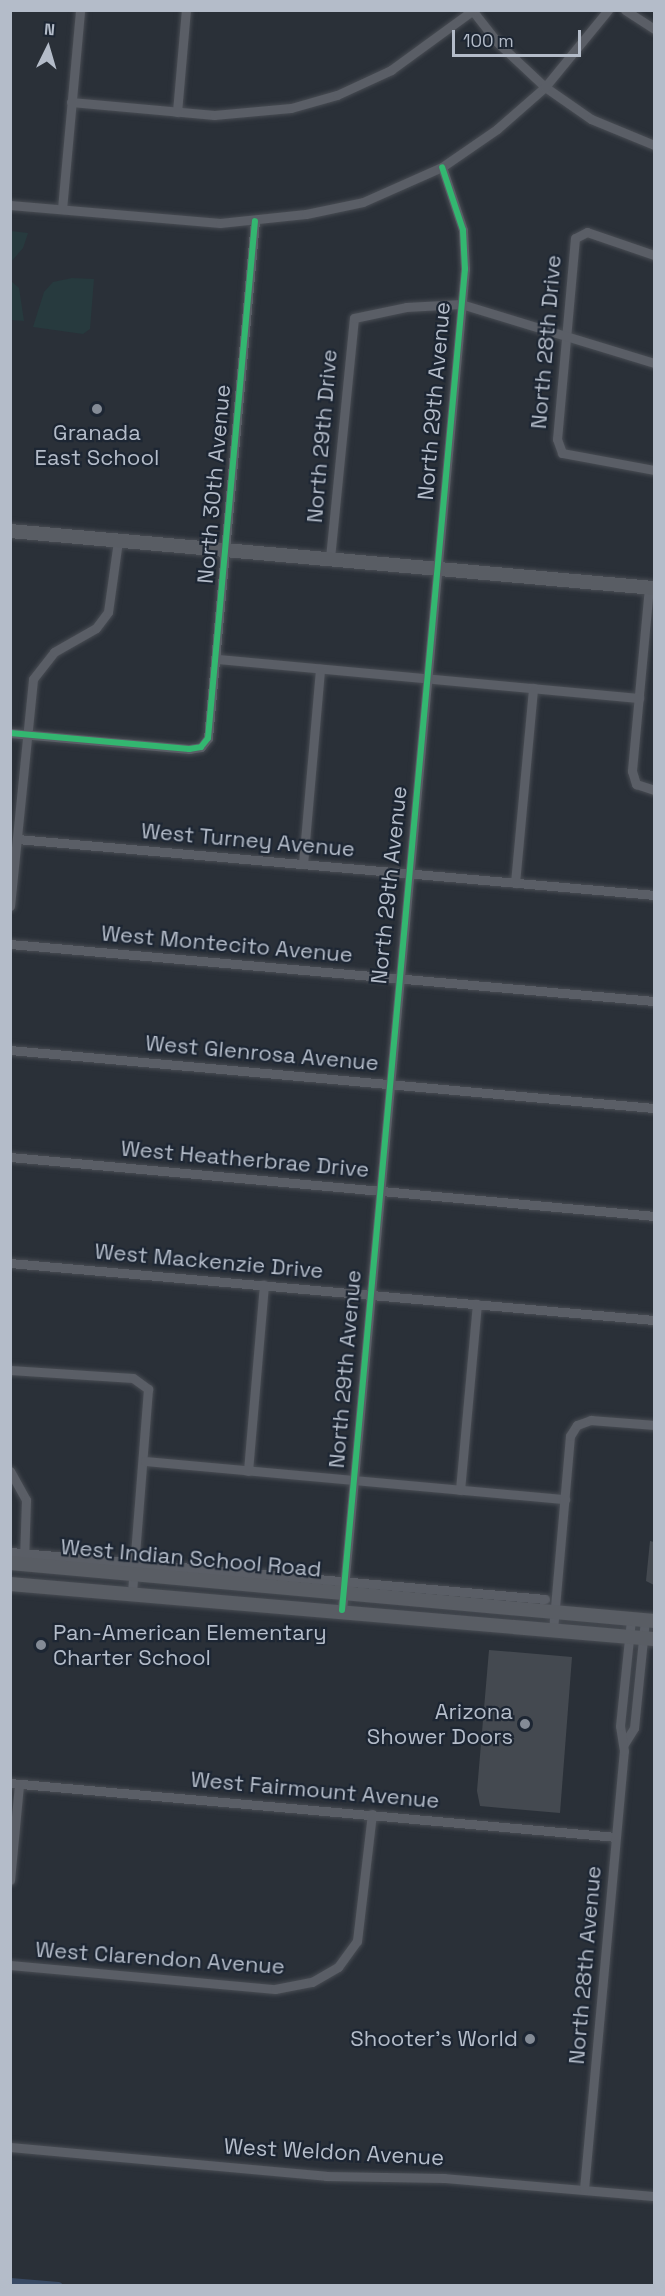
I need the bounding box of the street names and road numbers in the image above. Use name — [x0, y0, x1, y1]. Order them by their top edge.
street label: North 28th Drive — [525, 254, 567, 430]
street label: North 29th Avenue — [412, 301, 456, 501]
street label: North 29th Drive — [301, 348, 343, 524]
street label: North 30th Avenue — [192, 383, 236, 585]
street label: North 29th Avenue — [365, 784, 413, 986]
street label: West Turney Avenue — [140, 817, 356, 863]
street label: West Montecito Avenue — [100, 920, 354, 968]
street label: West Glenrosa Avenue — [144, 1030, 380, 1076]
street label: West Heatherbrae Drive — [120, 1135, 370, 1183]
street label: West Mackenzie Drive — [93, 1238, 325, 1284]
street label: North 29th Avenue — [323, 1269, 367, 1469]
street label: West Indian School Road — [60, 1533, 322, 1583]
street label: West Fairmount Avenue — [189, 1766, 441, 1814]
street label: North 28th Avenue — [563, 1864, 607, 2066]
street label: West Clarendon Avenue — [34, 1936, 286, 1980]
street label: West Weldon Avenue — [223, 2133, 445, 2171]

